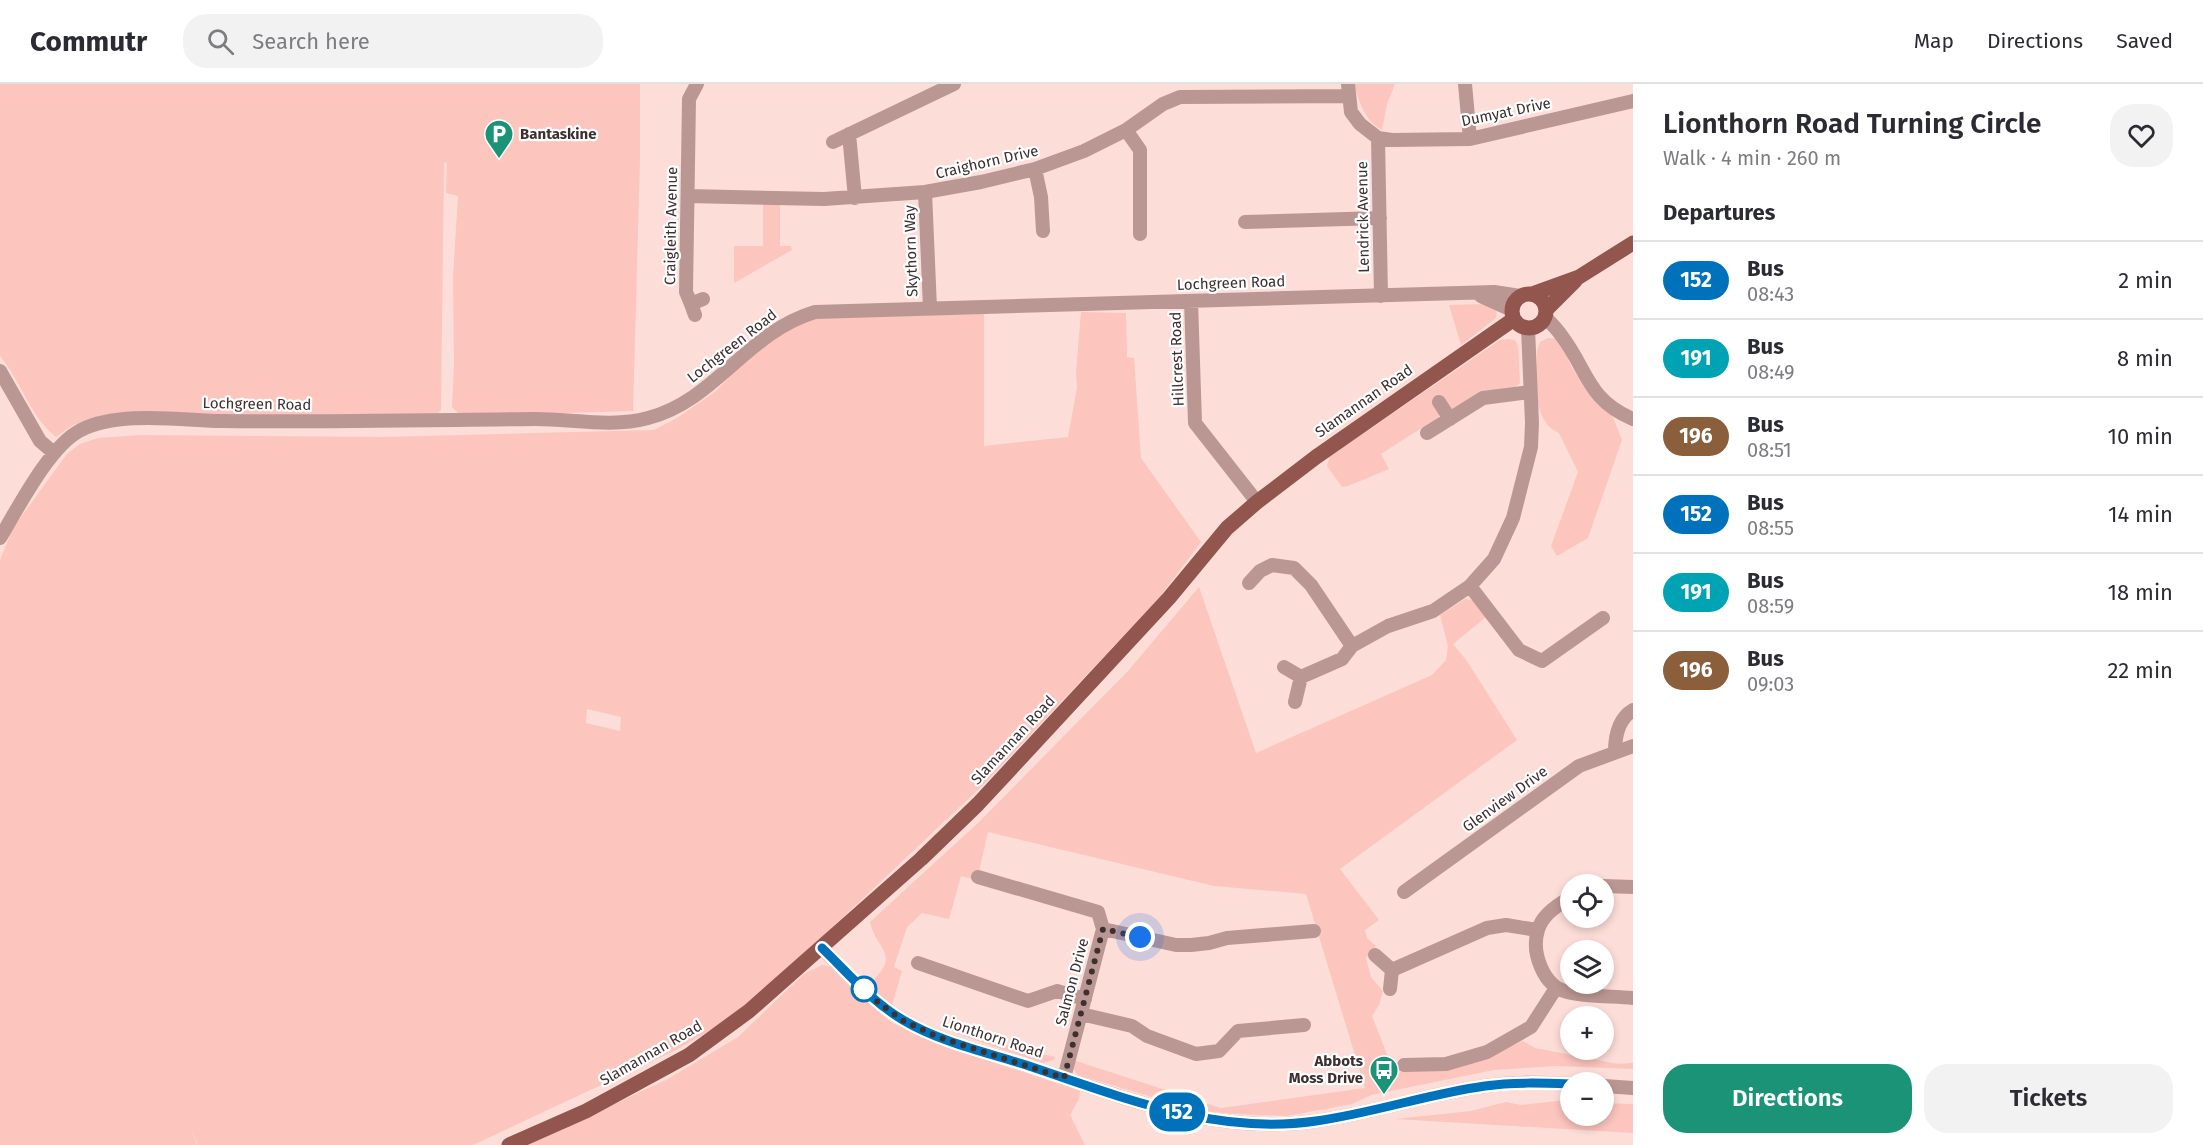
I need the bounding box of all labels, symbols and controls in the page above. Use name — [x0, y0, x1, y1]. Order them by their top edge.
search box — [183, 14, 603, 68]
text: Commutr — [30, 25, 147, 58]
icon: search — [204, 25, 237, 58]
text: Search here — [252, 28, 370, 55]
text: Map — [1914, 28, 1954, 54]
text: Directions — [1987, 28, 2083, 54]
text: Saved — [2116, 28, 2173, 54]
street label: Dumyat Drive — [1460, 94, 1552, 130]
button: heart — [2110, 104, 2173, 167]
text: Lionthorn Road Turning Circle — [1663, 107, 2041, 140]
parking icon: Bantaskine — [483, 118, 515, 160]
place label: Bantaskine — [520, 125, 597, 143]
street label: Craighorn Drive — [934, 141, 1040, 183]
text: Walk · 4 min · 260 m — [1663, 146, 1841, 170]
street label: Lendrick Avenue — [1353, 161, 1373, 273]
street label: Craigleith Avenue — [661, 167, 681, 285]
text: Departures — [1663, 199, 1775, 226]
street label: Skythorn Way — [900, 204, 922, 297]
text: Bus — [1747, 255, 1784, 282]
text: 152 — [1680, 267, 1712, 293]
text: 2 min — [2118, 267, 2173, 294]
street label: Lochgreen Road — [1176, 272, 1286, 294]
text: 08:43 — [1747, 282, 1794, 306]
street label: Lochgreen Road — [684, 305, 780, 387]
street label: Hillcrest Road — [1166, 311, 1188, 407]
text: Bus — [1747, 333, 1784, 360]
text: 191 — [1681, 345, 1711, 371]
text: 8 min — [2117, 345, 2173, 372]
text: 08:49 — [1747, 360, 1795, 384]
street label: Slamannan Road — [1312, 361, 1416, 441]
street label: Lochgreen Road — [203, 394, 311, 414]
text: Bus — [1747, 411, 1784, 438]
text: 196 — [1679, 423, 1713, 449]
text: 10 min — [2107, 423, 2173, 450]
text: 08:51 — [1747, 438, 1792, 462]
text: Bus — [1747, 489, 1784, 516]
text: 152 — [1680, 501, 1712, 527]
text: 14 min — [2108, 501, 2173, 528]
text: 08:55 — [1747, 516, 1794, 540]
text: Bus — [1747, 567, 1784, 594]
text: 191 — [1681, 579, 1711, 605]
text: 18 min — [2108, 579, 2173, 606]
text: 08:59 — [1747, 594, 1794, 618]
text: Bus — [1747, 645, 1784, 672]
text: 196 — [1679, 657, 1713, 683]
text: 22 min — [2107, 657, 2173, 684]
text: 09:03 — [1747, 672, 1794, 696]
street label: Slamannan Road — [967, 692, 1059, 788]
street label: Glenview Drive — [1459, 762, 1551, 836]
map controls — [1560, 874, 1614, 1126]
button: locate — [1560, 874, 1614, 928]
your location — [1125, 922, 1155, 952]
street label: Salmon Drive — [1052, 936, 1092, 1028]
button: layers — [1560, 940, 1614, 994]
unlabelled marker — [851, 976, 877, 1002]
button: + — [1560, 1006, 1614, 1060]
street label: Lionthorn Road — [940, 1012, 1046, 1062]
street label: Slamannan Road — [597, 1017, 705, 1089]
place label: Abbots Moss Drive — [1289, 1052, 1363, 1087]
bus stop icon: Abbots Moss Drive — [1368, 1054, 1400, 1096]
button: Directions — [1663, 1064, 1912, 1133]
button: Tickets — [1924, 1064, 2173, 1133]
button: − — [1560, 1072, 1614, 1126]
line badge: 152 — [1142, 1092, 1212, 1132]
text: 152 — [1161, 1099, 1193, 1125]

